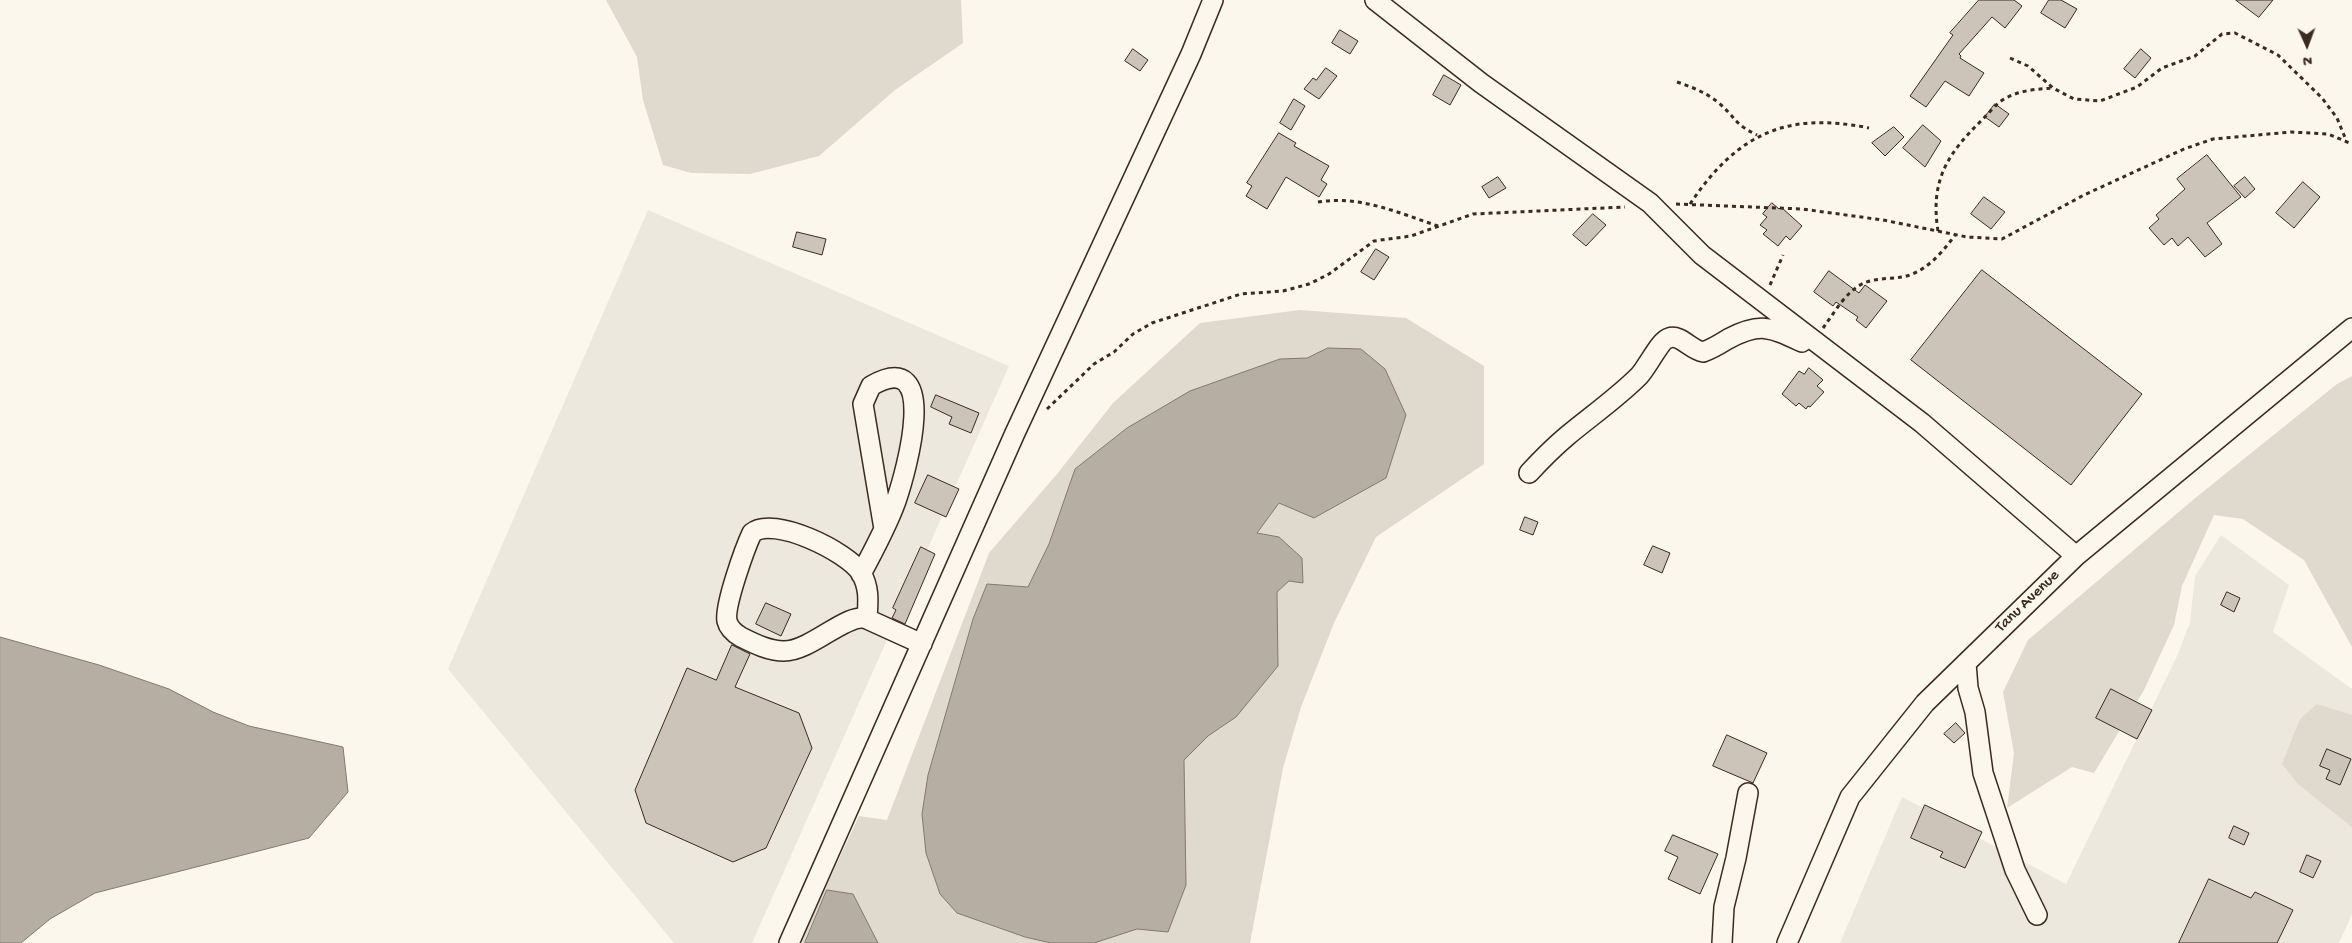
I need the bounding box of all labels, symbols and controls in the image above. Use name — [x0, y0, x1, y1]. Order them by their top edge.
north arrow — [2282, 20, 2332, 70]
text: N — [2303, 52, 2312, 69]
street label: Tanu Avenue — [1992, 567, 2064, 637]

